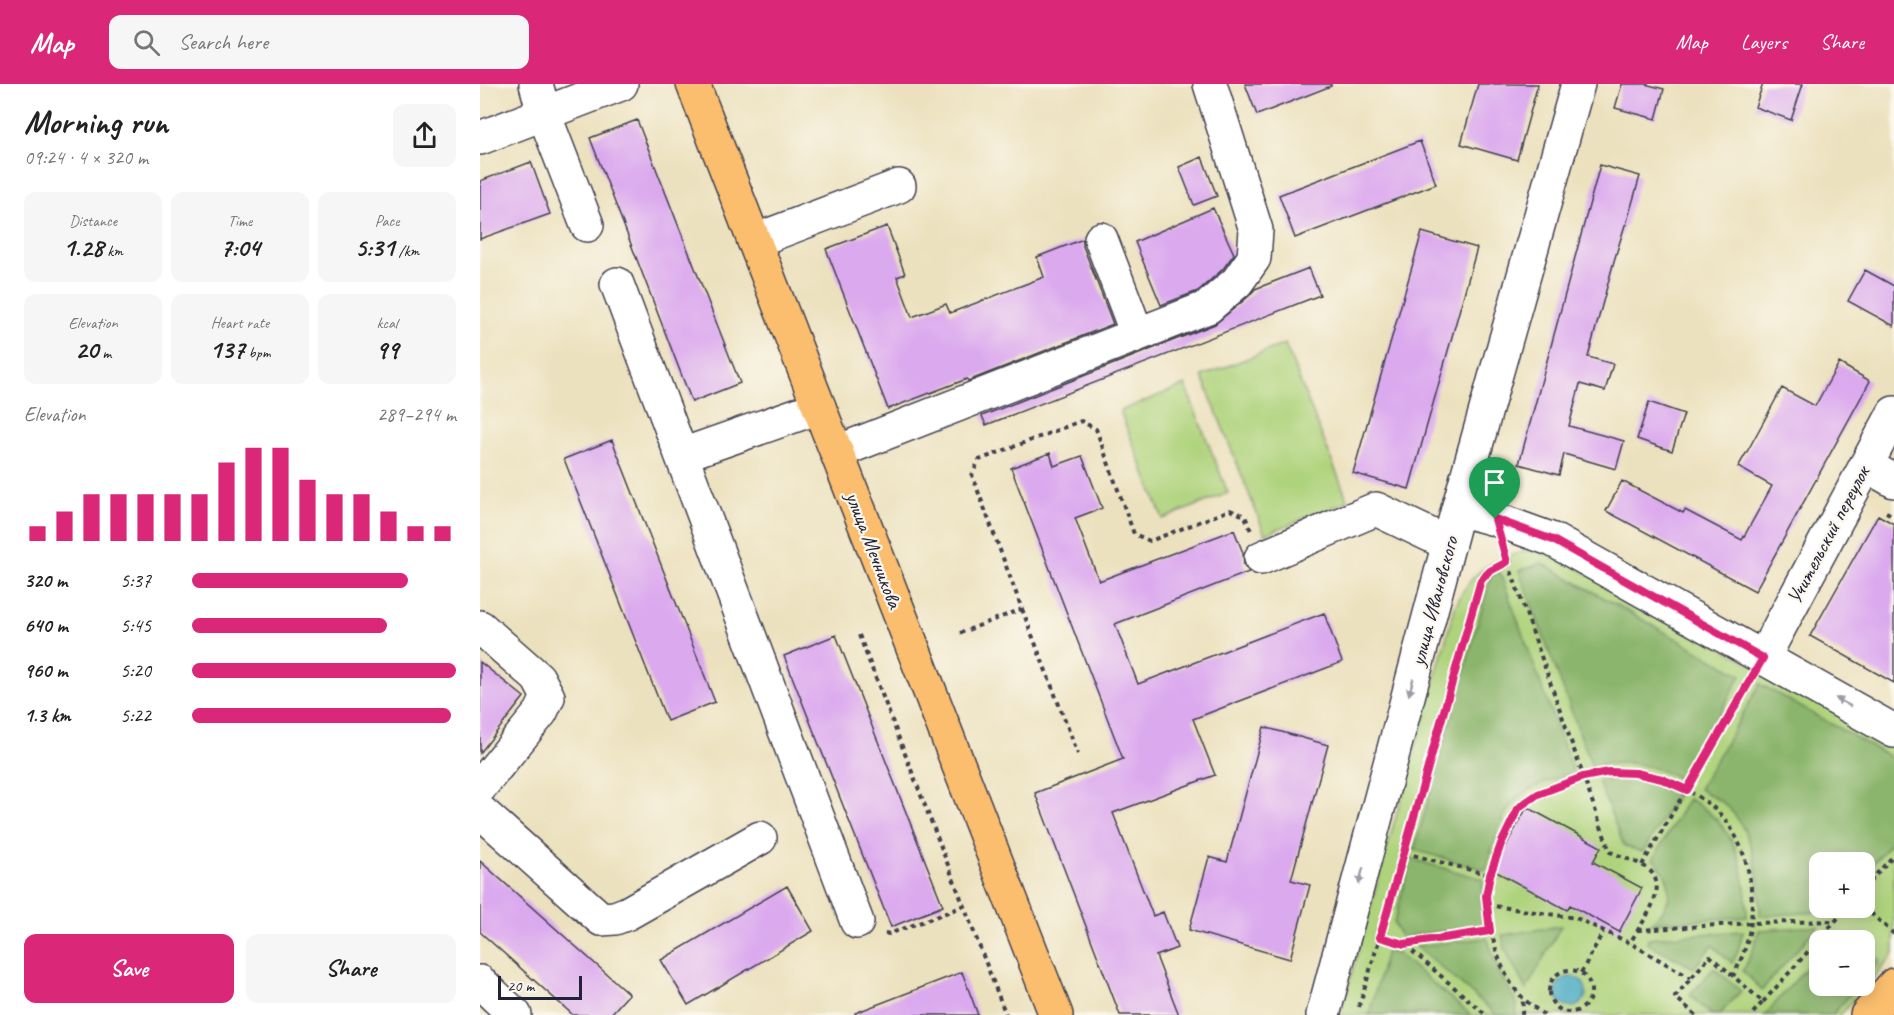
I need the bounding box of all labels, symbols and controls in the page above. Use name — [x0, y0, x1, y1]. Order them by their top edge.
search box — [109, 15, 529, 69]
text: Map — [30, 25, 73, 60]
icon: search — [130, 26, 163, 59]
text: Search here — [178, 28, 268, 56]
text: Map — [1675, 29, 1708, 55]
text: Layers — [1741, 29, 1787, 55]
text: Share — [1820, 29, 1864, 55]
text: Morning run — [24, 101, 168, 143]
button: share — [393, 104, 456, 167]
text: 09:24 · 4 × 320 m — [24, 145, 148, 170]
text: Distance — [69, 211, 117, 231]
text: Time — [228, 211, 252, 231]
text: Pace — [375, 211, 399, 231]
text: 1.28 — [63, 231, 103, 264]
text: 7:04 — [220, 231, 260, 264]
text: 5:31 — [355, 231, 395, 264]
text: km — [103, 241, 123, 261]
text: /km — [395, 241, 419, 261]
text: Elevation — [68, 313, 118, 333]
text: Heart rate — [211, 313, 269, 333]
text: kcal — [376, 313, 398, 333]
text: 20 — [75, 333, 98, 366]
text: 137 — [210, 333, 245, 366]
text: 99 — [376, 333, 398, 366]
text: m — [98, 343, 111, 363]
text: bpm — [245, 343, 270, 363]
text: Elevation — [24, 402, 86, 427]
text: 289–294 m — [377, 402, 456, 427]
pin — [1469, 457, 1520, 519]
street label: Учительский переулок — [1781, 460, 1876, 608]
icon: arrive — [1478, 466, 1511, 499]
street label: улица Мечникова — [839, 486, 909, 614]
street label: улица Ивановского — [1404, 532, 1464, 670]
text: 320 m — [24, 568, 67, 593]
text: 5:37 — [120, 568, 151, 593]
text: 640 m — [24, 613, 68, 638]
text: 5:45 — [120, 613, 151, 638]
text: 960 m — [24, 658, 67, 683]
text: 5:20 — [120, 658, 151, 683]
one-way arrow — [1406, 678, 1415, 696]
one-way arrow — [1834, 697, 1851, 707]
text: 1.3 km — [24, 703, 71, 728]
text: 5:22 — [120, 703, 151, 728]
map controls — [1809, 852, 1875, 996]
button: + — [1809, 852, 1875, 918]
one-way arrow — [1356, 866, 1366, 885]
button: − — [1809, 930, 1875, 996]
button: Save — [24, 934, 234, 1003]
button: Share — [246, 934, 456, 1003]
scale bar — [498, 973, 582, 1000]
text: 20 m — [507, 976, 534, 996]

